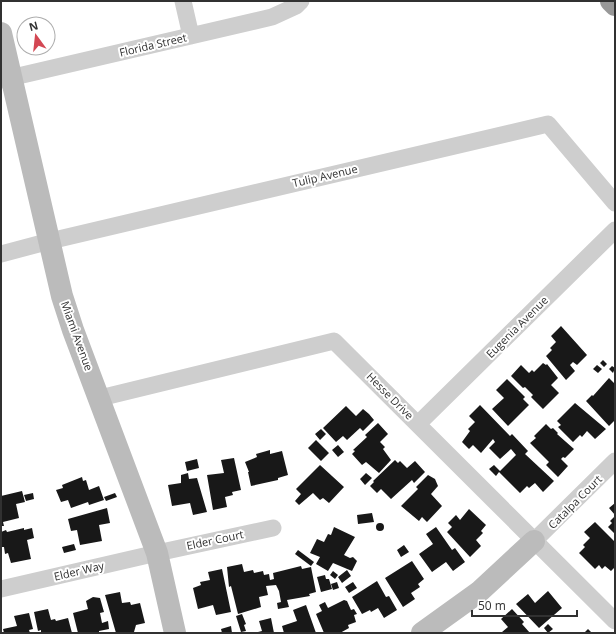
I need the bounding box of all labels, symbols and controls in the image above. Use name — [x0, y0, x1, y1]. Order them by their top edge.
north arrow — [16, 16, 56, 56]
text: N — [27, 17, 40, 34]
street label: Florida Street — [118, 29, 188, 60]
street label: Tulip Avenue — [291, 161, 359, 190]
street label: Eugenia Avenue — [482, 292, 551, 361]
street label: Miami Avenue — [58, 299, 97, 373]
street label: Hesse Drive — [364, 369, 417, 422]
street label: Catalpa Court — [545, 471, 605, 532]
street label: Elder Court — [185, 526, 245, 553]
street label: Elder Way — [52, 557, 106, 584]
scale bar — [472, 592, 577, 618]
text: 50 m — [478, 597, 506, 614]

